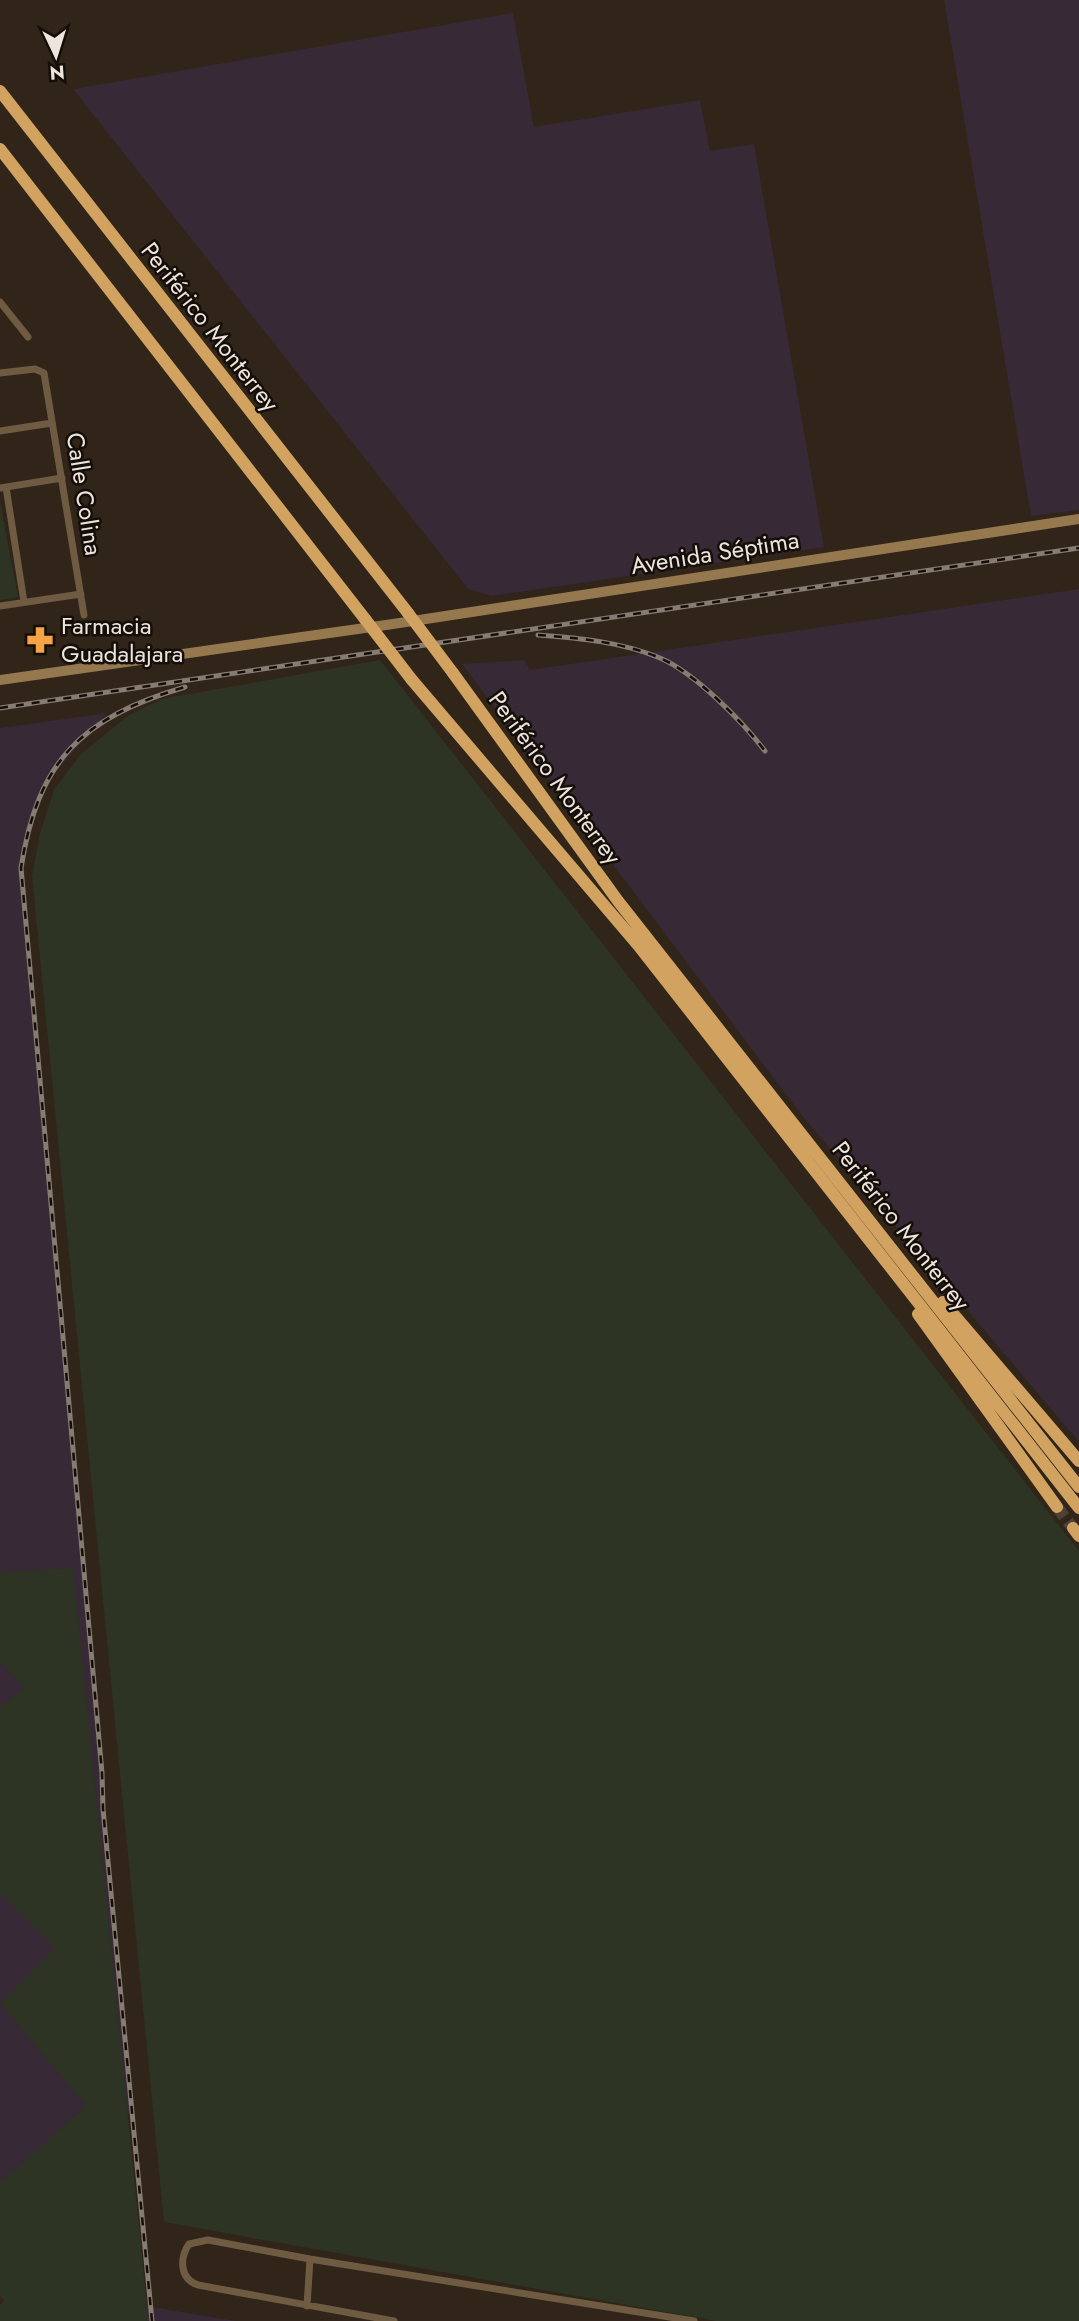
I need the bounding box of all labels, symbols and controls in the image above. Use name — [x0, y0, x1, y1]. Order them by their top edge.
north arrow — [21, 21, 91, 91]
text: N — [49, 58, 66, 86]
street label: Periférico Monterrey — [133, 234, 288, 419]
street label: Calle Colina — [58, 430, 111, 558]
street label: Avenida Séptima — [628, 522, 802, 583]
place label: Farmacia Guadalajara — [61, 608, 183, 671]
pharmacy icon: Farmacia Guadalajara — [25, 625, 55, 655]
street label: Periférico Monterrey — [481, 684, 631, 872]
street label: Periférico Monterrey — [824, 1133, 979, 1318]

